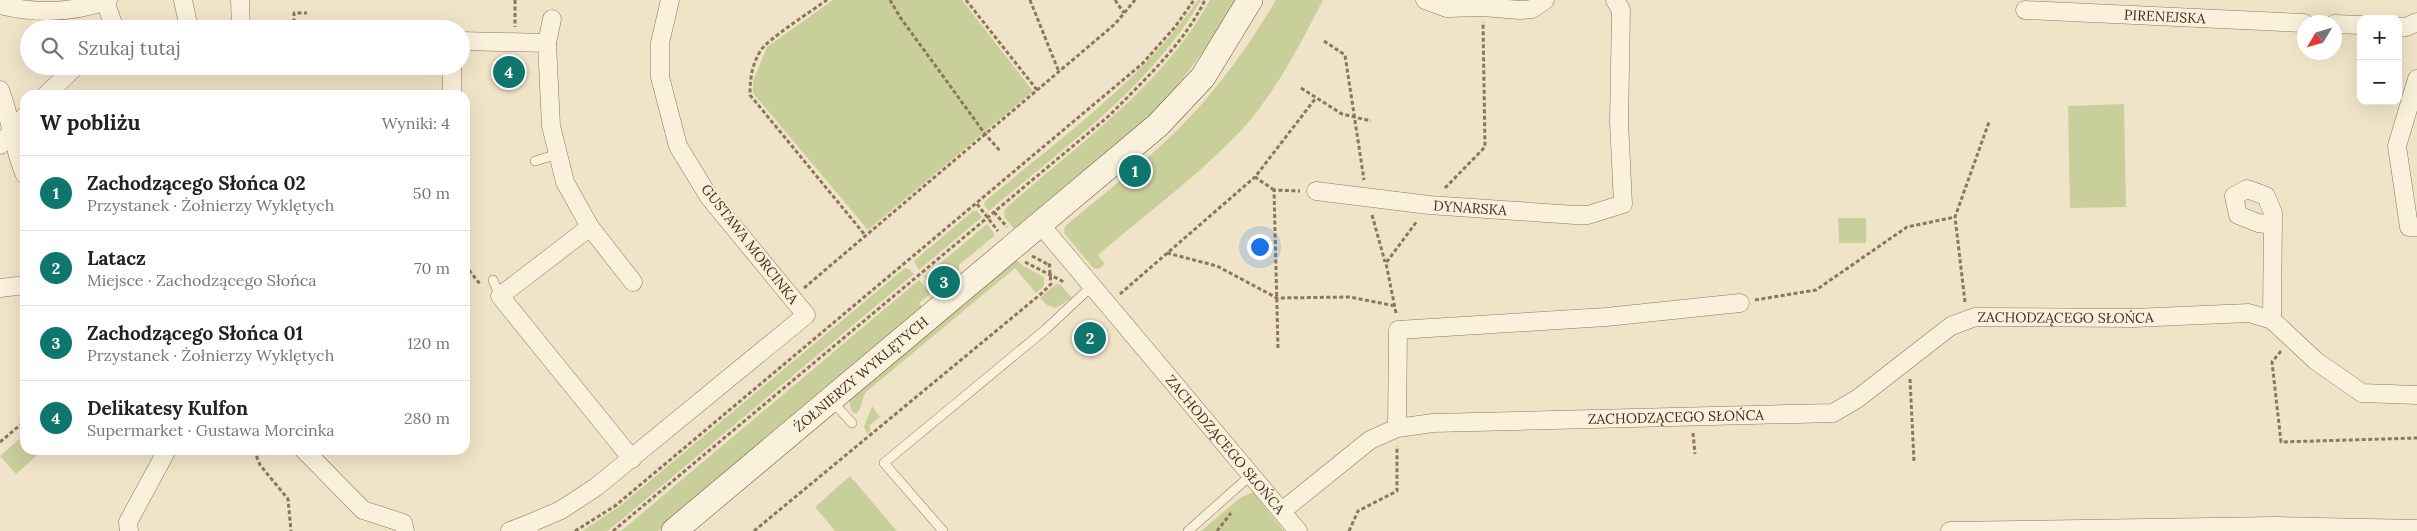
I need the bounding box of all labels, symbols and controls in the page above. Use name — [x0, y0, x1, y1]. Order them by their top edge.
street label: PIRENEJSKA — [2124, 6, 2206, 27]
north arrow — [2297, 15, 2342, 60]
map controls — [2357, 15, 2402, 105]
button: + — [2357, 15, 2402, 60]
search box — [20, 20, 470, 75]
icon: search — [38, 34, 66, 62]
text: Szukaj tutaj — [78, 36, 181, 60]
pin: 4 — [493, 53, 525, 91]
button: − — [2357, 60, 2402, 105]
text: W pobliżu — [40, 109, 140, 136]
text: Wyniki: 4 — [382, 113, 450, 133]
pin: 1 — [1119, 152, 1151, 190]
text: Zachodzącego Słońca 02 — [87, 171, 306, 195]
street label: GUSTAWA MORCINKA — [697, 180, 803, 308]
text: 1 — [53, 183, 59, 203]
text: 50 m — [413, 183, 450, 203]
text: Przystanek · Żołnierzy Wyklętych — [87, 195, 334, 215]
street label: DYNARSKA — [1433, 196, 1508, 219]
your location — [1247, 234, 1273, 260]
text: Latacz — [87, 246, 146, 270]
text: 2 — [52, 258, 60, 278]
text: 70 m — [414, 258, 450, 278]
pin: 3 — [928, 263, 960, 301]
text: Miejsce · Zachodzącego Słońca — [87, 270, 317, 290]
street label: ZACHODZĄCEGO SŁOŃCA — [1977, 308, 2154, 327]
street label: ŻOŁNIERZY WYKLĘTYCH — [790, 313, 932, 436]
pin: 2 — [1074, 319, 1106, 357]
text: Zachodzącego Słońca 01 — [87, 321, 303, 345]
text: 3 — [52, 333, 60, 353]
text: 120 m — [407, 333, 450, 353]
text: Przystanek · Żołnierzy Wyklętych — [87, 345, 334, 365]
street label: ZACHODZĄCEGO SŁOŃCA — [1162, 371, 1289, 518]
text: Delikatesy Kulfon — [87, 396, 248, 420]
street label: ZACHODZĄCEGO SŁOŃCA — [1588, 406, 1764, 428]
text: 4 — [52, 408, 60, 428]
text: 280 m — [404, 408, 450, 428]
text: Supermarket · Gustawa Morcinka — [87, 420, 335, 440]

